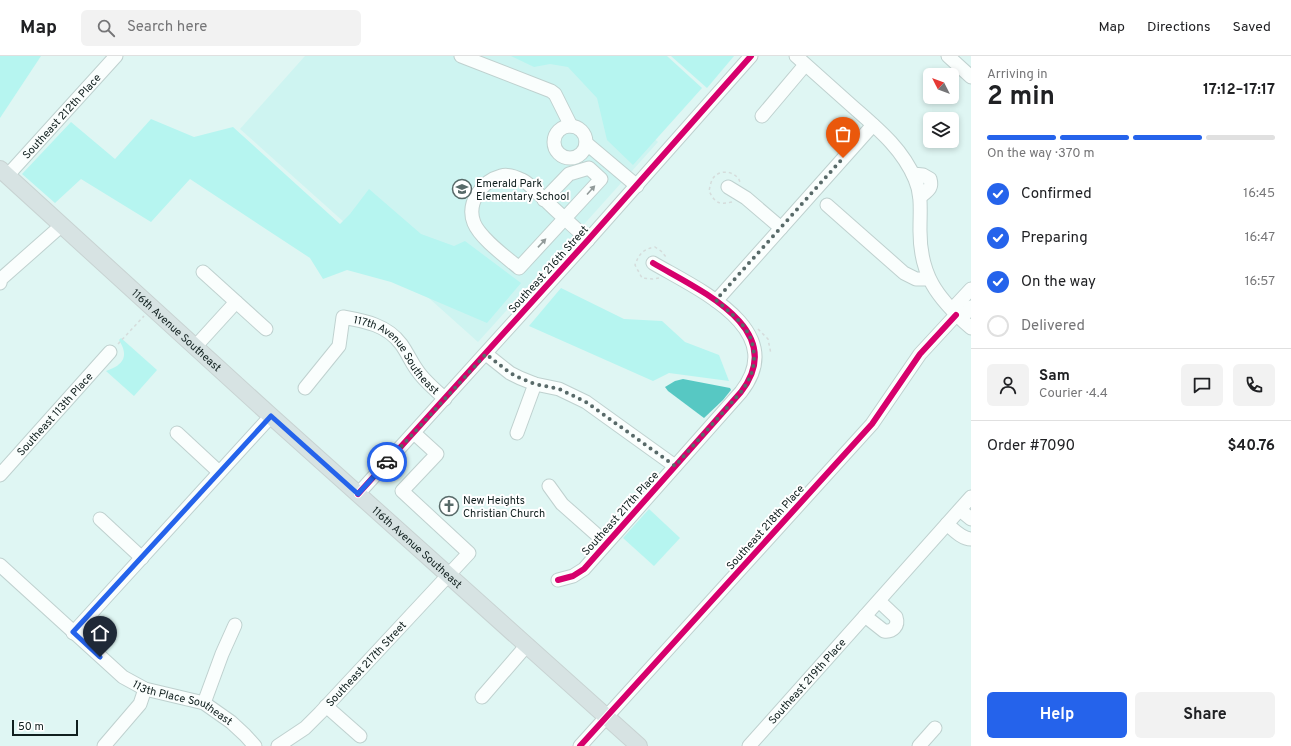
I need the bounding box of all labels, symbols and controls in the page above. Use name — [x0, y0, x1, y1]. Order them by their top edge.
search box — [81, 10, 361, 46]
text: Map — [20, 16, 57, 40]
icon: search — [95, 17, 117, 39]
text: Search here — [127, 18, 207, 37]
text: Map — [1099, 19, 1125, 36]
text: Directions — [1147, 19, 1211, 36]
text: Saved — [1233, 19, 1271, 36]
text: Arriving in — [987, 67, 1048, 83]
north arrow — [923, 68, 959, 104]
map controls — [923, 68, 959, 148]
street label: Southeast 212th Place — [20, 71, 104, 162]
text: 2 min — [987, 81, 1055, 114]
text: 17:12–17:17 — [1203, 81, 1275, 100]
button: layers — [923, 112, 959, 148]
pin — [826, 117, 860, 158]
icon: bag — [832, 123, 854, 145]
text: On the way · 370 m — [987, 146, 1095, 162]
place label: Emerald Park Elementary School — [476, 177, 569, 204]
school or university icon: Emerald Park Elementary School — [451, 178, 473, 200]
icon: check — [987, 183, 1009, 205]
one-way arrow — [586, 184, 595, 195]
text: Confirmed — [1021, 185, 1092, 204]
text: 16:45 — [1243, 186, 1275, 202]
street label: Southeast 216th Street — [506, 223, 592, 316]
icon: check — [987, 227, 1009, 249]
text: Preparing — [1021, 229, 1088, 248]
text: 16:47 — [1245, 230, 1275, 246]
one-way arrow — [537, 238, 546, 249]
icon: check — [987, 271, 1009, 293]
text: On the way — [1021, 273, 1096, 292]
text: 16:57 — [1245, 274, 1275, 290]
street label: 116th Avenue Southeast — [128, 286, 224, 375]
street label: 117th Avenue Southeast — [352, 313, 442, 398]
text: Delivered — [1021, 317, 1085, 336]
button: person — [987, 364, 1029, 406]
button: chat — [1181, 364, 1223, 406]
button: phone — [1233, 364, 1275, 406]
text: Sam — [1039, 367, 1070, 386]
street label: Southeast 113th Place — [14, 370, 96, 459]
text: Courier · 4.4 — [1039, 386, 1108, 402]
text: Order #7090 — [987, 437, 1075, 456]
text: $40.76 — [1228, 437, 1275, 456]
courier — [367, 442, 407, 482]
icon: car — [376, 451, 398, 473]
street label: Southeast 217th Place — [579, 469, 662, 559]
street label: Southeast 218th Place — [724, 482, 808, 573]
place label: New Heights Christian Church — [463, 494, 545, 521]
church icon: New Heights Christian Church — [438, 495, 460, 517]
street label: 116th Avenue Southeast — [368, 504, 465, 592]
pin — [83, 616, 117, 657]
street label: Southeast 217th Street — [323, 619, 410, 710]
icon: home — [89, 622, 111, 644]
street label: Southeast 219th Place — [766, 636, 850, 727]
street label: 113th Place Southeast — [130, 677, 235, 729]
button: Help — [987, 692, 1127, 738]
button: Share — [1135, 692, 1275, 738]
scale bar — [12, 718, 78, 737]
text: 50 m — [18, 720, 44, 734]

